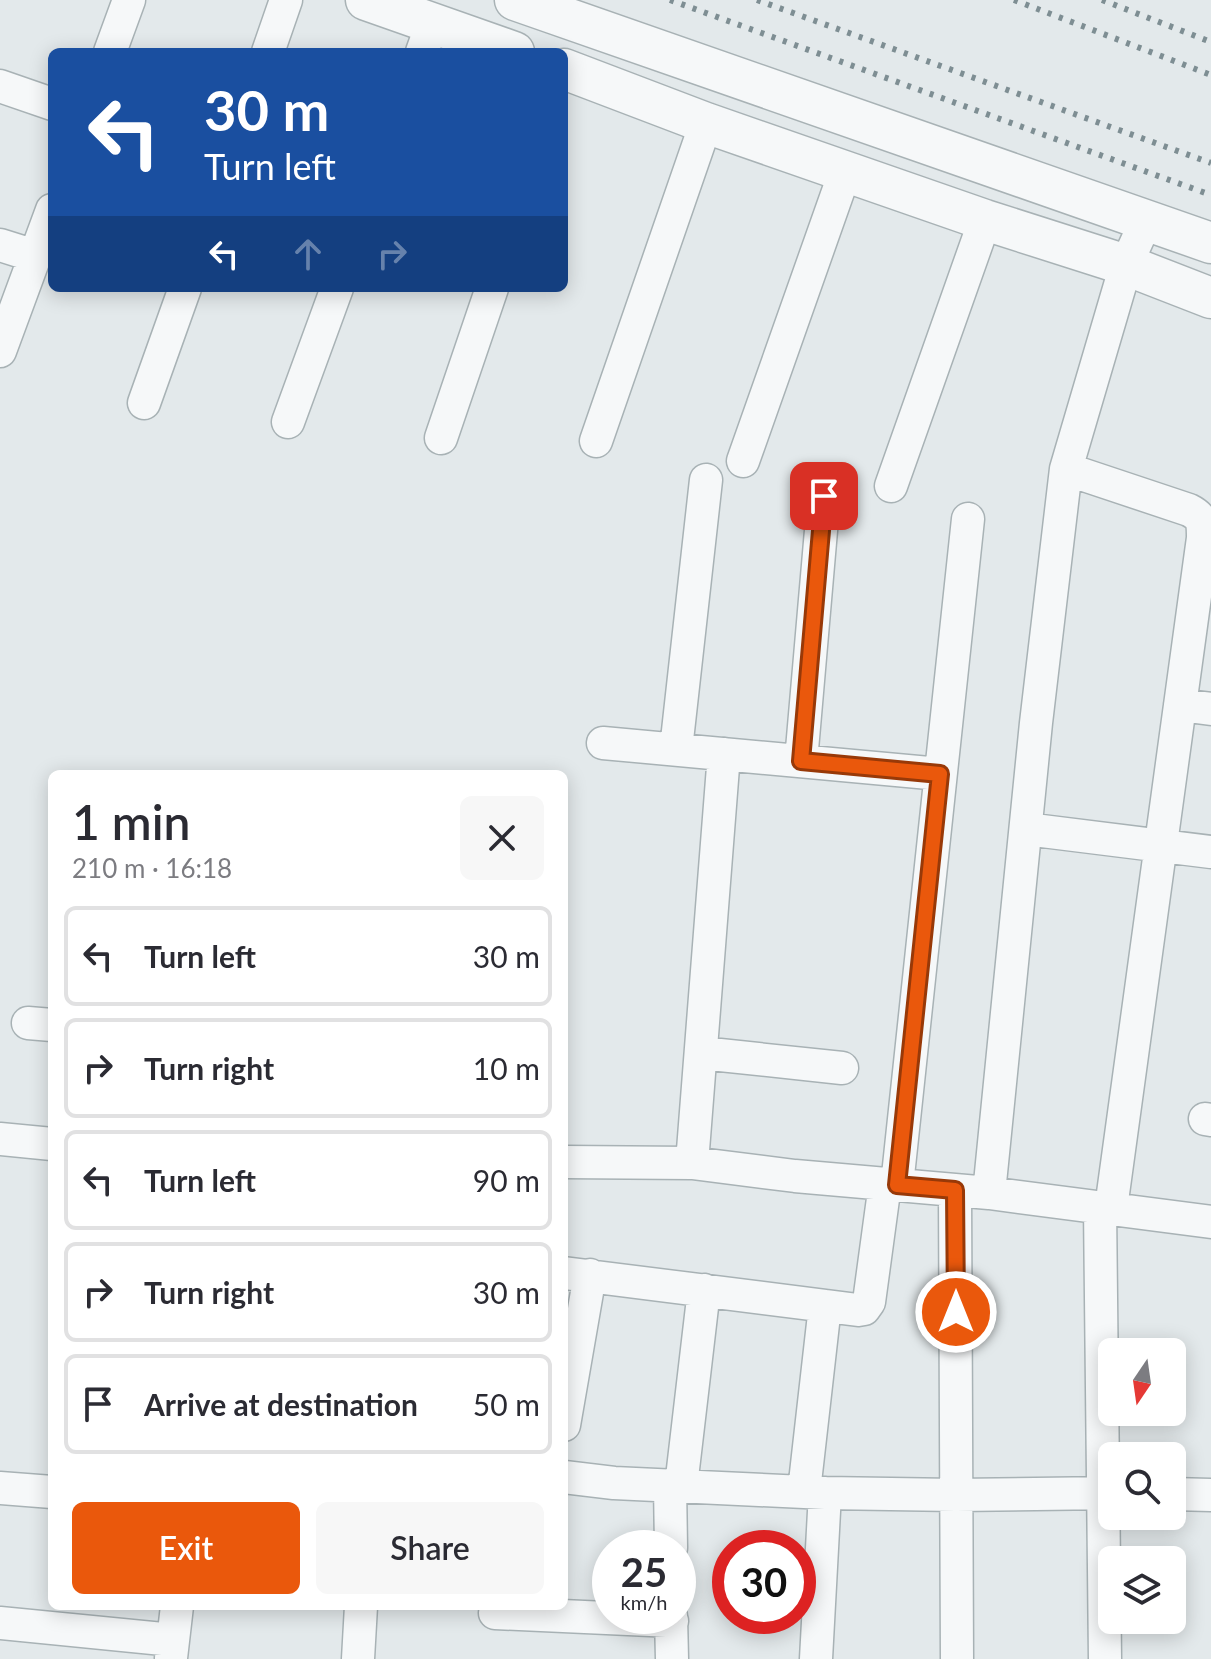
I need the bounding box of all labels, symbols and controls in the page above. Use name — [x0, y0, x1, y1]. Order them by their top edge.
text: 30 m — [204, 76, 329, 143]
icon: left — [72, 80, 176, 184]
text: Turn left — [204, 144, 336, 188]
icon: left — [202, 232, 246, 276]
icon: ahead — [286, 232, 330, 276]
icon: right — [370, 232, 414, 276]
pin — [790, 462, 858, 530]
icon: arrive — [802, 474, 846, 518]
text: 1 min — [72, 793, 190, 850]
button: close — [460, 796, 544, 880]
text: 210 m · 16:18 — [72, 852, 232, 884]
icon: left — [76, 934, 120, 978]
text: Turn left — [144, 938, 256, 974]
text: 30 m — [473, 938, 540, 974]
icon: right — [76, 1046, 120, 1090]
text: Turn right — [144, 1050, 274, 1086]
text: 10 m — [473, 1050, 540, 1086]
icon: left — [76, 1158, 120, 1202]
text: Turn left — [144, 1162, 256, 1198]
text: 90 m — [473, 1162, 540, 1198]
icon: right — [76, 1270, 120, 1314]
position arrow — [914, 1270, 998, 1354]
text: Turn right — [144, 1274, 274, 1310]
text: 30 m — [473, 1274, 540, 1310]
north arrow — [1098, 1338, 1186, 1426]
map controls — [1098, 1338, 1186, 1634]
icon: arrive — [76, 1382, 120, 1426]
text: Arrive at destination — [144, 1386, 418, 1422]
text: 50 m — [473, 1386, 540, 1422]
button: search — [1098, 1442, 1186, 1530]
button: Exit — [72, 1502, 300, 1594]
button: Share — [316, 1502, 544, 1594]
speed limit sign: 30 — [712, 1530, 816, 1634]
button: layers — [1098, 1546, 1186, 1634]
text: 25 — [621, 1548, 667, 1596]
text: km/h — [621, 1590, 667, 1614]

